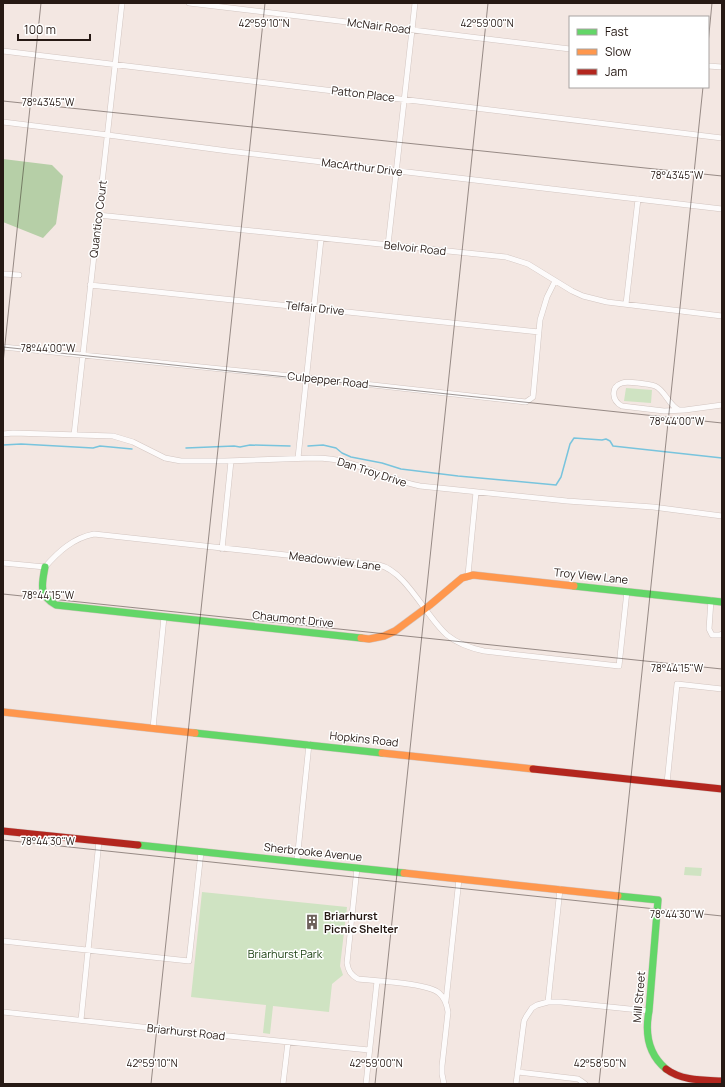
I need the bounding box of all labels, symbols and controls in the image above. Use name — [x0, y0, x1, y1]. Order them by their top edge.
street label: McNair Road — [346, 14, 412, 37]
scale bar — [18, 16, 90, 42]
text: 42°59'10"N — [239, 16, 290, 30]
text: 42°59'00"N — [460, 16, 514, 30]
legend — [569, 16, 709, 88]
text: 100 m — [24, 21, 56, 38]
text: Fast — [605, 23, 629, 40]
text: Slow — [605, 43, 631, 60]
text: Jam — [605, 63, 627, 80]
street label: Patton Place — [331, 82, 396, 105]
text: 78°43'45"W — [22, 95, 75, 109]
street label: MacArthur Drive — [321, 154, 404, 179]
text: 78°43'45"W — [651, 168, 704, 182]
street label: Quantico Court — [85, 179, 110, 259]
street label: Belvoir Road — [383, 237, 447, 258]
street label: Telfair Drive — [285, 297, 346, 318]
text: 78°44'00"W — [21, 341, 76, 355]
street label: Culpepper Road — [287, 368, 369, 391]
text: 78°44'00"W — [650, 414, 705, 428]
street label: Dan Troy Drive — [336, 453, 409, 490]
street label: Meadowview Lane — [288, 547, 382, 574]
street label: Troy View Lane — [553, 564, 630, 587]
text: 78°44'15"W — [22, 588, 75, 602]
street label: Chaumont Drive — [252, 607, 335, 630]
text: 78°44'15"W — [651, 661, 704, 675]
street label: Hopkins Road — [329, 727, 399, 750]
text: 78°44'30"W — [21, 834, 76, 848]
street label: Sherbrooke Avenue — [263, 839, 363, 864]
text: 78°44'30"W — [650, 907, 705, 921]
place label: Briarhurst Picnic Shelter — [324, 908, 399, 936]
building icon: Briarhurst Picnic Shelter — [303, 913, 321, 931]
park label: Briarhurst Park — [248, 946, 323, 961]
street label: Mill Street — [629, 971, 648, 1023]
street label: Briarhurst Road — [146, 1020, 226, 1043]
text: 42°59'10"N — [127, 1056, 178, 1070]
text: 42°59'00"N — [349, 1056, 403, 1070]
text: 42°58'50"N — [574, 1056, 626, 1070]

